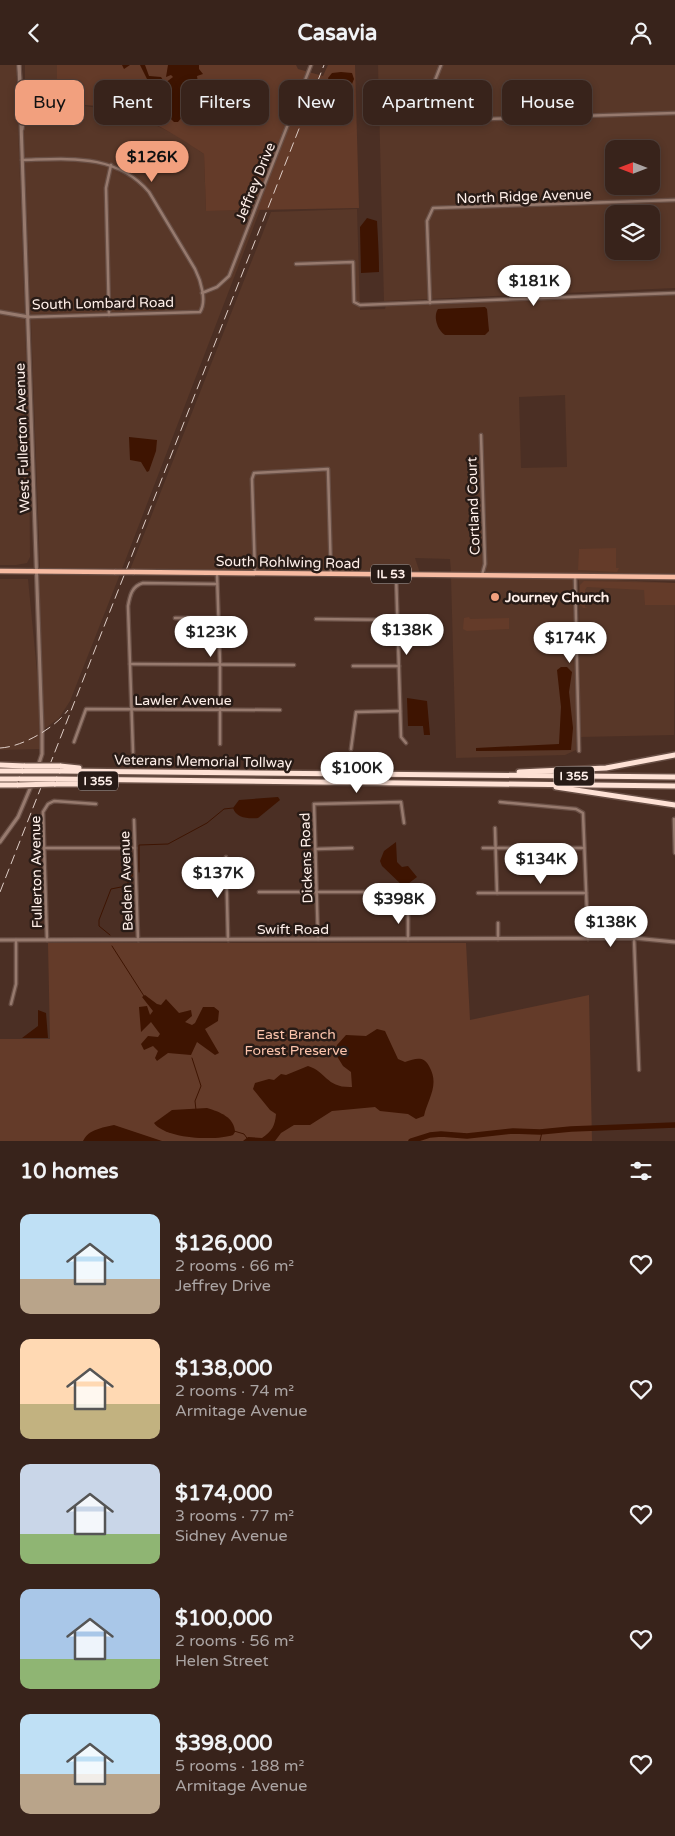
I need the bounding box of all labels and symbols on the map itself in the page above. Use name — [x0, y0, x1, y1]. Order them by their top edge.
street label: Jeffrey Drive — [232, 140, 279, 224]
north arrow — [605, 140, 660, 195]
pin: $126K — [117, 141, 187, 183]
street label: North Ridge Avenue — [456, 186, 592, 207]
pin: $181K — [499, 265, 569, 307]
street label: South Lombard Road — [32, 294, 174, 313]
street label: West Fullerton Avenue — [11, 363, 34, 513]
street label: Cortland Court — [463, 456, 484, 555]
street label: South Rohlwing Road — [216, 553, 360, 572]
road number: IL 53 — [371, 564, 411, 583]
place label: Journey Church — [504, 589, 609, 606]
marker: Journey Church — [489, 591, 501, 603]
pin: $138K — [372, 613, 442, 656]
pin: $123K — [176, 615, 246, 658]
pin: $174K — [535, 621, 605, 664]
street label: Lawler Avenue — [134, 692, 232, 709]
street label: Veterans Memorial Tollway — [114, 751, 293, 772]
pin: $100K — [322, 751, 392, 794]
road number: I 355 — [554, 766, 594, 785]
road number: I 355 — [78, 771, 118, 791]
street label: Dickens Road — [296, 812, 317, 904]
street label: Fullerton Avenue — [27, 815, 46, 929]
street label: Belden Avenue — [116, 831, 137, 931]
pin: $134K — [506, 843, 576, 885]
pin: $137K — [183, 857, 253, 899]
pin: $398K — [364, 883, 434, 925]
pin: $138K — [576, 905, 646, 948]
street label: Swift Road — [257, 921, 329, 938]
park label: East Branch Forest Preserve — [245, 1026, 347, 1059]

